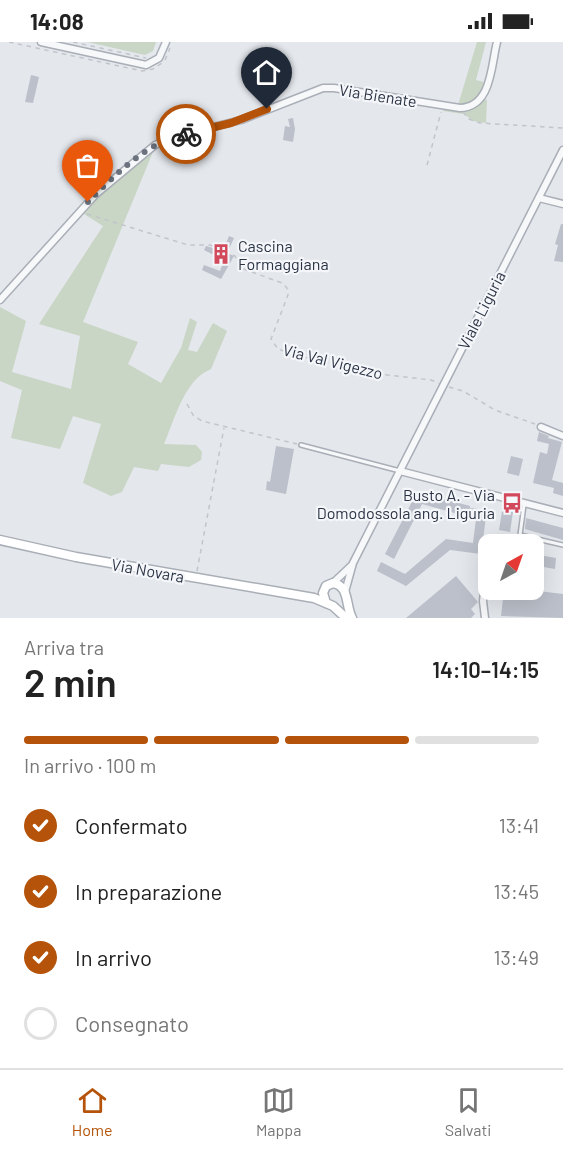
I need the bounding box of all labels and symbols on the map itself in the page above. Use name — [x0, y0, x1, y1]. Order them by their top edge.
pin — [241, 47, 292, 109]
street label: Via Bienate — [338, 79, 418, 111]
courier — [156, 104, 216, 164]
pin — [62, 140, 113, 202]
place label: Cascina Formaggiana — [238, 236, 329, 273]
building icon: Cascina Formaggiana — [209, 242, 233, 266]
street label: Viale Liguria — [453, 268, 509, 352]
street label: Via Val Vigezzo — [281, 339, 385, 383]
place label: Busto A. - Via Domodossola ang. Liguria — [317, 485, 495, 522]
bus stop icon: Busto A. - Via Domodossola ang. Liguria — [500, 491, 524, 515]
north arrow — [478, 534, 544, 600]
street label: Via Novara — [110, 554, 186, 586]

